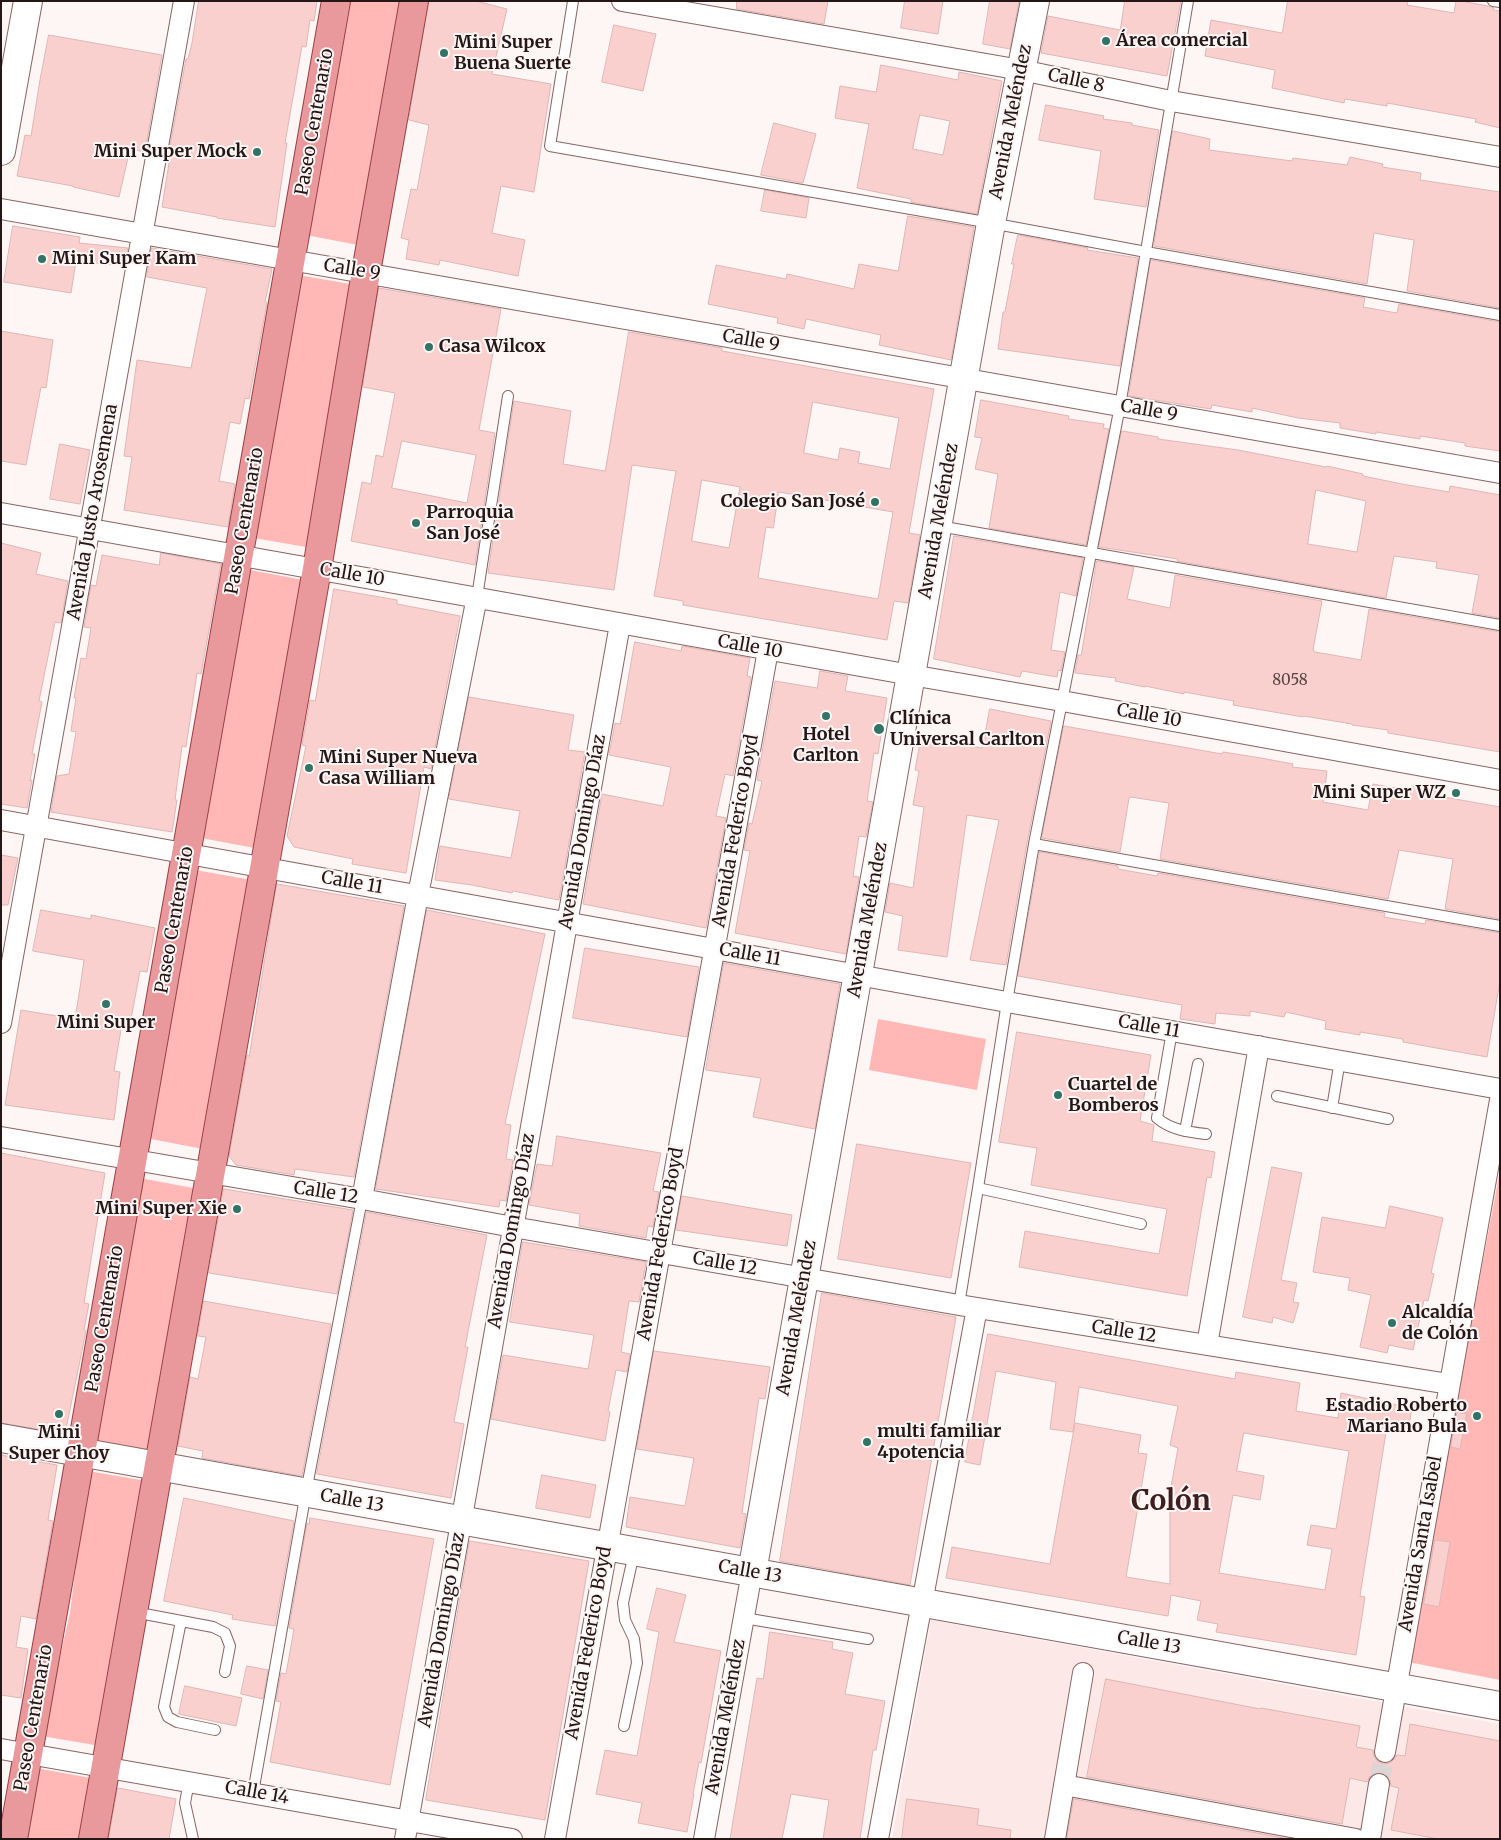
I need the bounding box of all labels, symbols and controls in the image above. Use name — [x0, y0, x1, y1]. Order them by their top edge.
place label: Área comercial — [1116, 30, 1248, 52]
place label: Mini Super Buena Suerte — [454, 32, 571, 74]
marker: Área comercial — [1100, 35, 1112, 47]
street label: Avenida Meléndez — [985, 43, 1037, 201]
street label: Paseo Centenario — [291, 47, 339, 197]
marker: Mini Super Buena Suerte — [438, 47, 450, 59]
street label: Calle 8 — [1046, 64, 1106, 98]
place label: Mini Super Mock — [94, 141, 247, 163]
marker: Mini Super Mock — [251, 146, 263, 158]
place label: Mini Super Kam — [52, 248, 196, 270]
marker: Mini Super Kam — [36, 253, 48, 265]
street label: Calle 9 — [322, 255, 382, 285]
street label: Calle 9 — [721, 325, 781, 357]
place label: Casa Wilcox — [439, 336, 546, 358]
marker: Casa Wilcox — [423, 341, 435, 353]
street label: Calle 9 — [1119, 395, 1179, 427]
street label: Avenida Justo Arosemena — [63, 402, 123, 622]
street label: Avenida Meléndez — [915, 441, 963, 601]
street label: Paseo Centenario — [221, 446, 269, 596]
place label: Colegio San José — [721, 491, 865, 513]
marker: Colegio San José — [869, 496, 881, 508]
place label: Parroquia San José — [426, 502, 514, 544]
marker: Parroquia San José — [410, 517, 422, 529]
street label: Calle 10 — [318, 559, 386, 591]
street label: Calle 10 — [716, 631, 784, 663]
house number: 8058 — [1272, 672, 1308, 690]
street label: Calle 10 — [1115, 700, 1183, 732]
place label: Clínica Universal Carlton — [890, 708, 1044, 751]
marker: Hotel Carlton — [820, 710, 832, 722]
marker: Clínica Universal Carlton — [872, 722, 886, 736]
place label: Hotel Carlton — [793, 724, 859, 766]
street label: Avenida Domingo Díaz — [555, 733, 611, 931]
street label: Avenida Federico Boyd — [708, 733, 764, 929]
place label: Mini Super Nueva Casa William — [319, 747, 478, 790]
marker: Mini Super Nueva Casa William — [303, 762, 315, 774]
place label: Mini Super WZ — [1313, 782, 1446, 804]
marker: Mini Super WZ — [1450, 787, 1462, 799]
street label: Avenida Meléndez — [844, 840, 892, 1000]
street label: Paseo Centenario — [151, 845, 199, 995]
street label: Calle 11 — [320, 867, 384, 899]
street label: Calle 11 — [718, 939, 782, 971]
marker: Mini Super — [100, 998, 112, 1010]
street label: Calle 11 — [1117, 1011, 1181, 1043]
place label: Mini Super — [57, 1012, 155, 1034]
place label: Cuartel de Bomberos — [1068, 1074, 1159, 1116]
marker: Cuartel de Bomberos — [1052, 1089, 1064, 1101]
street label: Avenida Domingo Díaz — [484, 1132, 540, 1330]
street label: Avenida Federico Boyd — [633, 1146, 689, 1342]
street label: Calle 12 — [292, 1177, 360, 1209]
place label: Mini Super Xie — [95, 1198, 227, 1220]
marker: Mini Super Xie — [231, 1203, 243, 1215]
street label: Avenida Meléndez — [773, 1238, 821, 1398]
street label: Paseo Centenario — [81, 1244, 129, 1394]
street label: Calle 12 — [691, 1248, 759, 1280]
place label: Alcaldía de Colón — [1402, 1302, 1478, 1345]
street label: Calle 12 — [1090, 1316, 1158, 1348]
marker: Alcaldía de Colón — [1386, 1317, 1398, 1329]
place label: Estadio Roberto Mariano Bula — [1326, 1395, 1467, 1438]
marker: Mini Super Choy — [53, 1408, 65, 1420]
marker: Estadio Roberto Mariano Bula — [1471, 1410, 1483, 1422]
place label: multi familiar 4potencia — [877, 1421, 1001, 1464]
place label: Mini Super Choy — [8, 1422, 110, 1465]
marker: multi familiar 4potencia — [861, 1436, 873, 1448]
street label: Avenida Santa Isabel — [1395, 1454, 1447, 1634]
street label: Calle 13 — [318, 1485, 386, 1517]
district label: Colón — [1131, 1485, 1211, 1519]
street label: Avenida Domingo Díaz — [414, 1531, 470, 1729]
street label: Avenida Federico Boyd — [561, 1545, 617, 1741]
street label: Calle 13 — [716, 1556, 784, 1588]
street label: Calle 13 — [1115, 1627, 1183, 1659]
street label: Avenida Meléndez — [702, 1637, 750, 1797]
street label: Paseo Centenario — [10, 1643, 58, 1793]
street label: Calle 14 — [223, 1777, 291, 1809]

